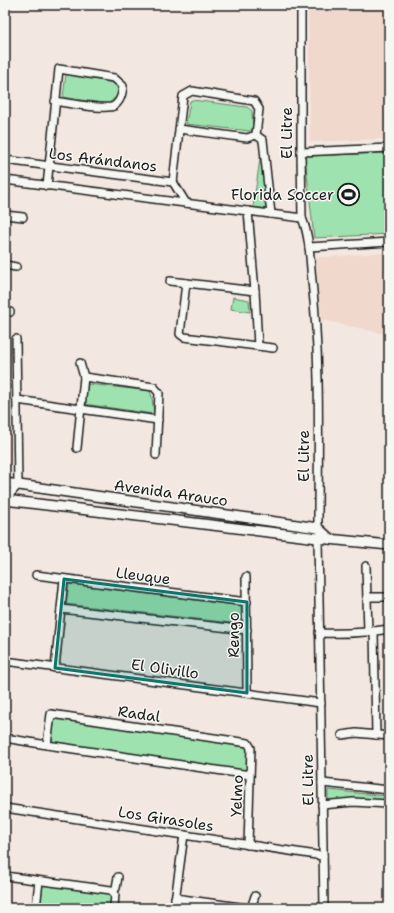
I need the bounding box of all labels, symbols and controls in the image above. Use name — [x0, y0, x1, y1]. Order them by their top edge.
street label: El Litre — [277, 107, 297, 159]
street label: Los Arándanos — [48, 143, 158, 177]
sports icon: Florida Soccer — [336, 182, 362, 208]
place label: Florida Soccer — [231, 185, 334, 205]
street label: El Litre — [294, 430, 314, 482]
street label: Avenida Arauco — [113, 475, 229, 511]
street label: Lleuque — [115, 563, 171, 589]
street label: Rengo — [224, 612, 244, 658]
street label: El Olivillo — [130, 654, 200, 684]
street label: Radal — [117, 701, 162, 727]
street label: El Litre — [298, 754, 318, 806]
street label: Yelmo — [226, 775, 248, 817]
street label: Los Girasoles — [117, 802, 215, 836]

